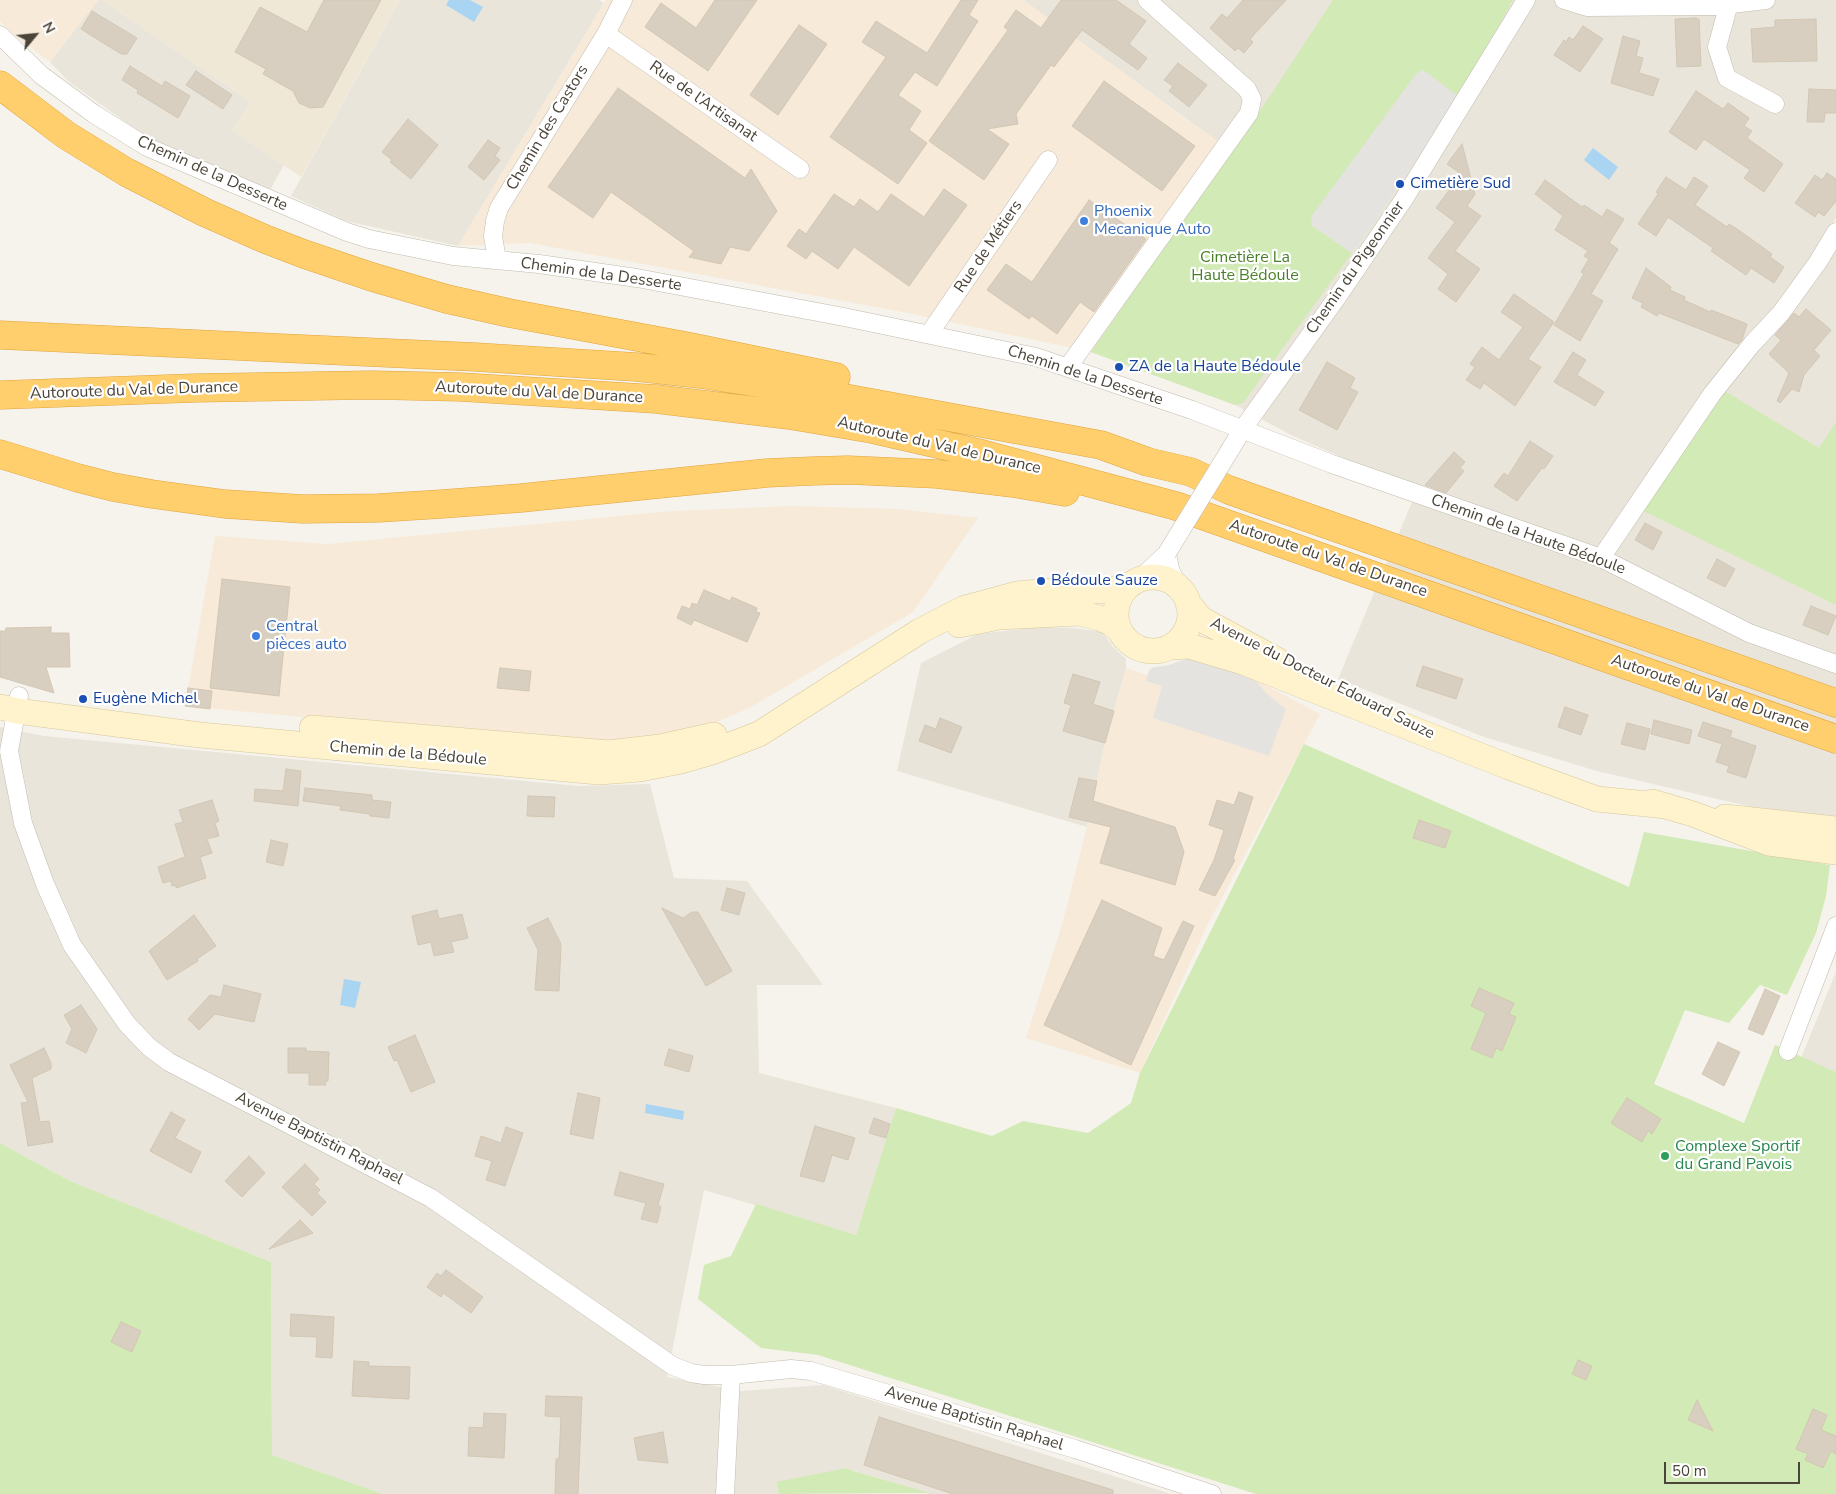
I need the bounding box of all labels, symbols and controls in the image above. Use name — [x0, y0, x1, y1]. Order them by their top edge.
north arrow — [10, 10, 60, 60]
text: N — [38, 19, 60, 37]
street label: Rue de l’Artisanat — [645, 58, 761, 146]
street label: Chemin des Castors — [503, 62, 593, 194]
street label: Chemin de la Desserte — [134, 132, 290, 216]
place label: Cimetière Sud — [1410, 174, 1511, 194]
marker: Cimetière Sud — [1394, 178, 1406, 190]
street label: Rue de Métiers — [951, 197, 1027, 297]
street label: Chemin du Pigeonnier — [1303, 198, 1409, 338]
place label: Phoenix Mecanique Auto — [1094, 202, 1211, 240]
marker: Phoenix Mecanique Auto — [1078, 215, 1090, 227]
park label: Cimetière La Haute Bédoule — [1191, 248, 1299, 286]
street label: Chemin de la Desserte — [519, 254, 683, 296]
street label: Chemin de la Desserte — [1005, 342, 1165, 410]
place label: ZA de la Haute Bédoule — [1129, 357, 1301, 377]
marker: ZA de la Haute Bédoule — [1113, 361, 1125, 373]
street label: Autoroute du Val de Durance — [30, 378, 238, 404]
street label: Autoroute du Val de Durance — [434, 378, 644, 408]
street label: Autoroute du Val de Durance — [835, 413, 1043, 479]
street label: Chemin de la Haute Bédoule — [1428, 491, 1628, 579]
street label: Autoroute du Val de Durance — [1226, 516, 1430, 602]
place label: Bédoule Sauze — [1051, 571, 1158, 591]
marker: Bédoule Sauze — [1035, 575, 1047, 587]
street label: Avenue du Docteur Edouard Sauze — [1207, 614, 1437, 744]
place label: Central pièces auto — [266, 617, 347, 655]
marker: Central pièces auto — [250, 630, 262, 642]
street label: Autoroute du Val de Durance — [1608, 651, 1812, 737]
place label: Eugène Michel — [93, 689, 198, 709]
marker: Eugène Michel — [77, 693, 89, 705]
street label: Chemin de la Bédoule — [328, 738, 488, 770]
street label: Avenue Baptistin Raphael — [232, 1088, 406, 1190]
place label: Complexe Sportif du Grand Pavois — [1675, 1137, 1800, 1175]
marker: Complexe Sportif du Grand Pavois — [1659, 1150, 1671, 1162]
street label: Avenue Baptistin Raphael — [882, 1383, 1066, 1455]
scale bar — [1666, 1452, 1802, 1484]
text: 50 m — [1672, 1461, 1707, 1481]

